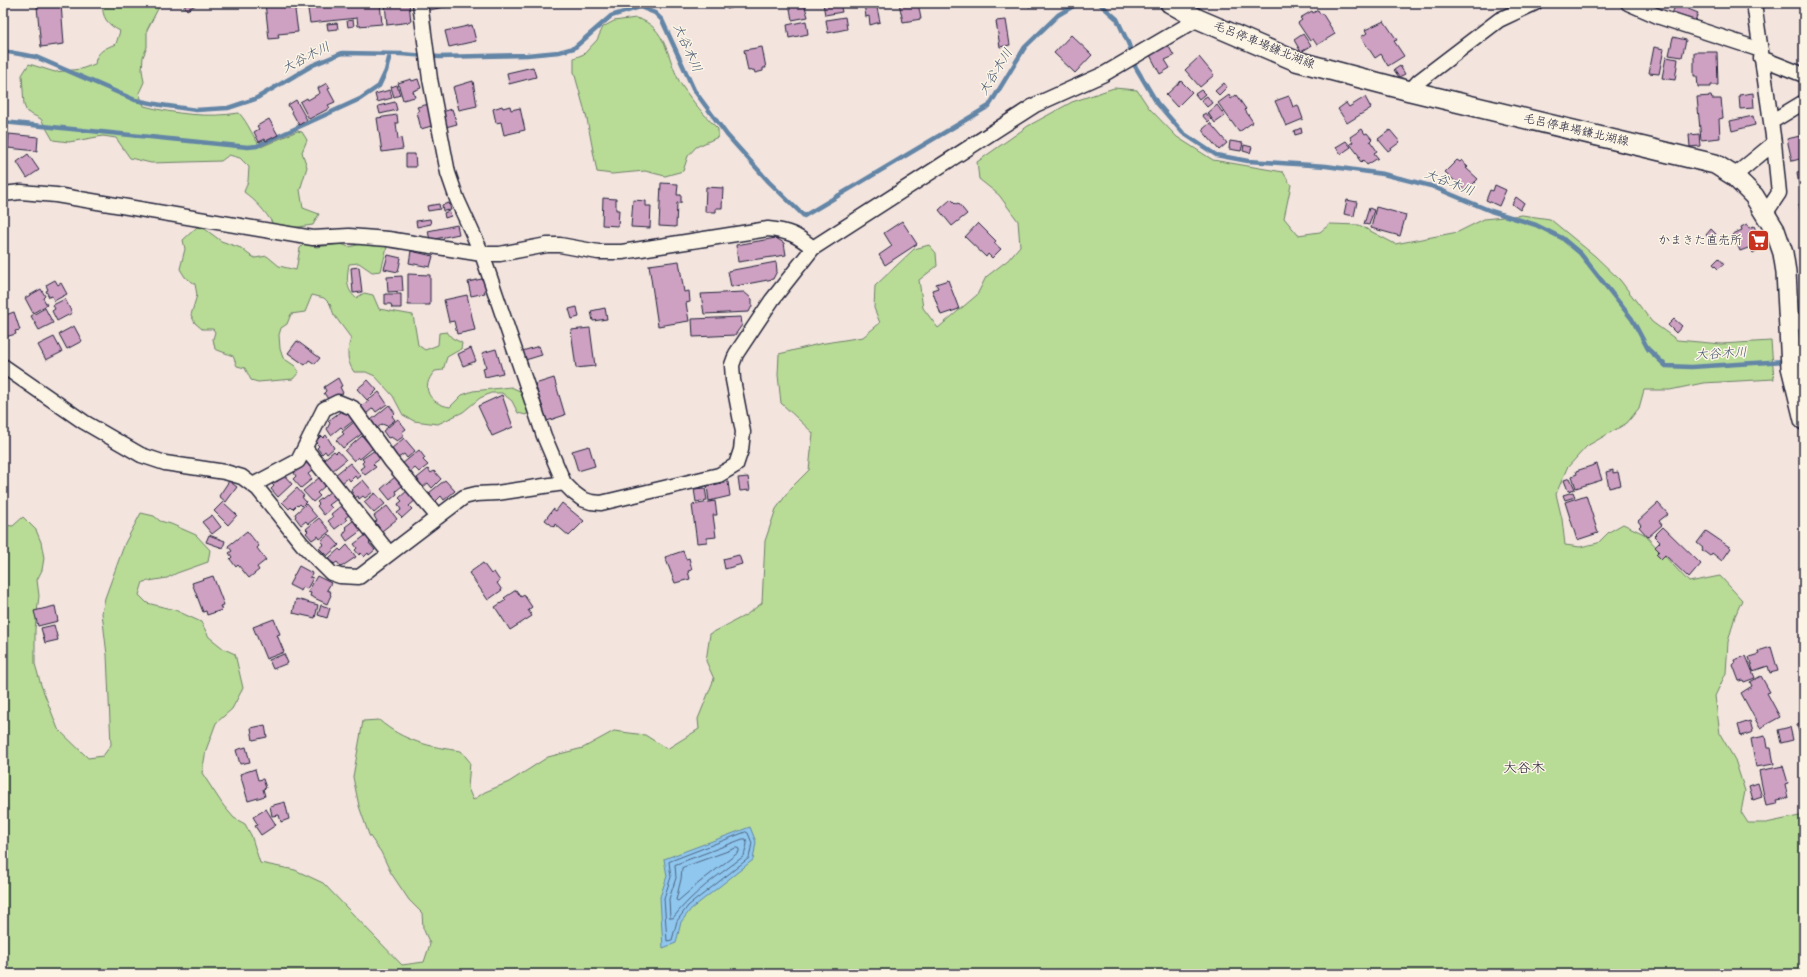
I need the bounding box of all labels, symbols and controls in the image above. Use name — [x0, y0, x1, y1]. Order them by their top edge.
street label: 毛呂停車場鎌北湖線 — [1210, 16, 1318, 74]
water label: 大谷木川 — [667, 20, 707, 76]
water label: 大谷木川 — [278, 37, 334, 79]
water label: 大谷木川 — [973, 44, 1019, 100]
street label: 毛呂停車場鎌北湖線 — [1521, 109, 1631, 151]
water label: 大谷木川 — [1421, 164, 1477, 202]
supermarket icon: かまきた直売所 — [1745, 227, 1771, 253]
place label: かまきた直売所 — [1658, 231, 1742, 250]
water label: 大谷木川 — [1694, 342, 1748, 366]
district label: 大谷木 — [1503, 757, 1545, 779]

